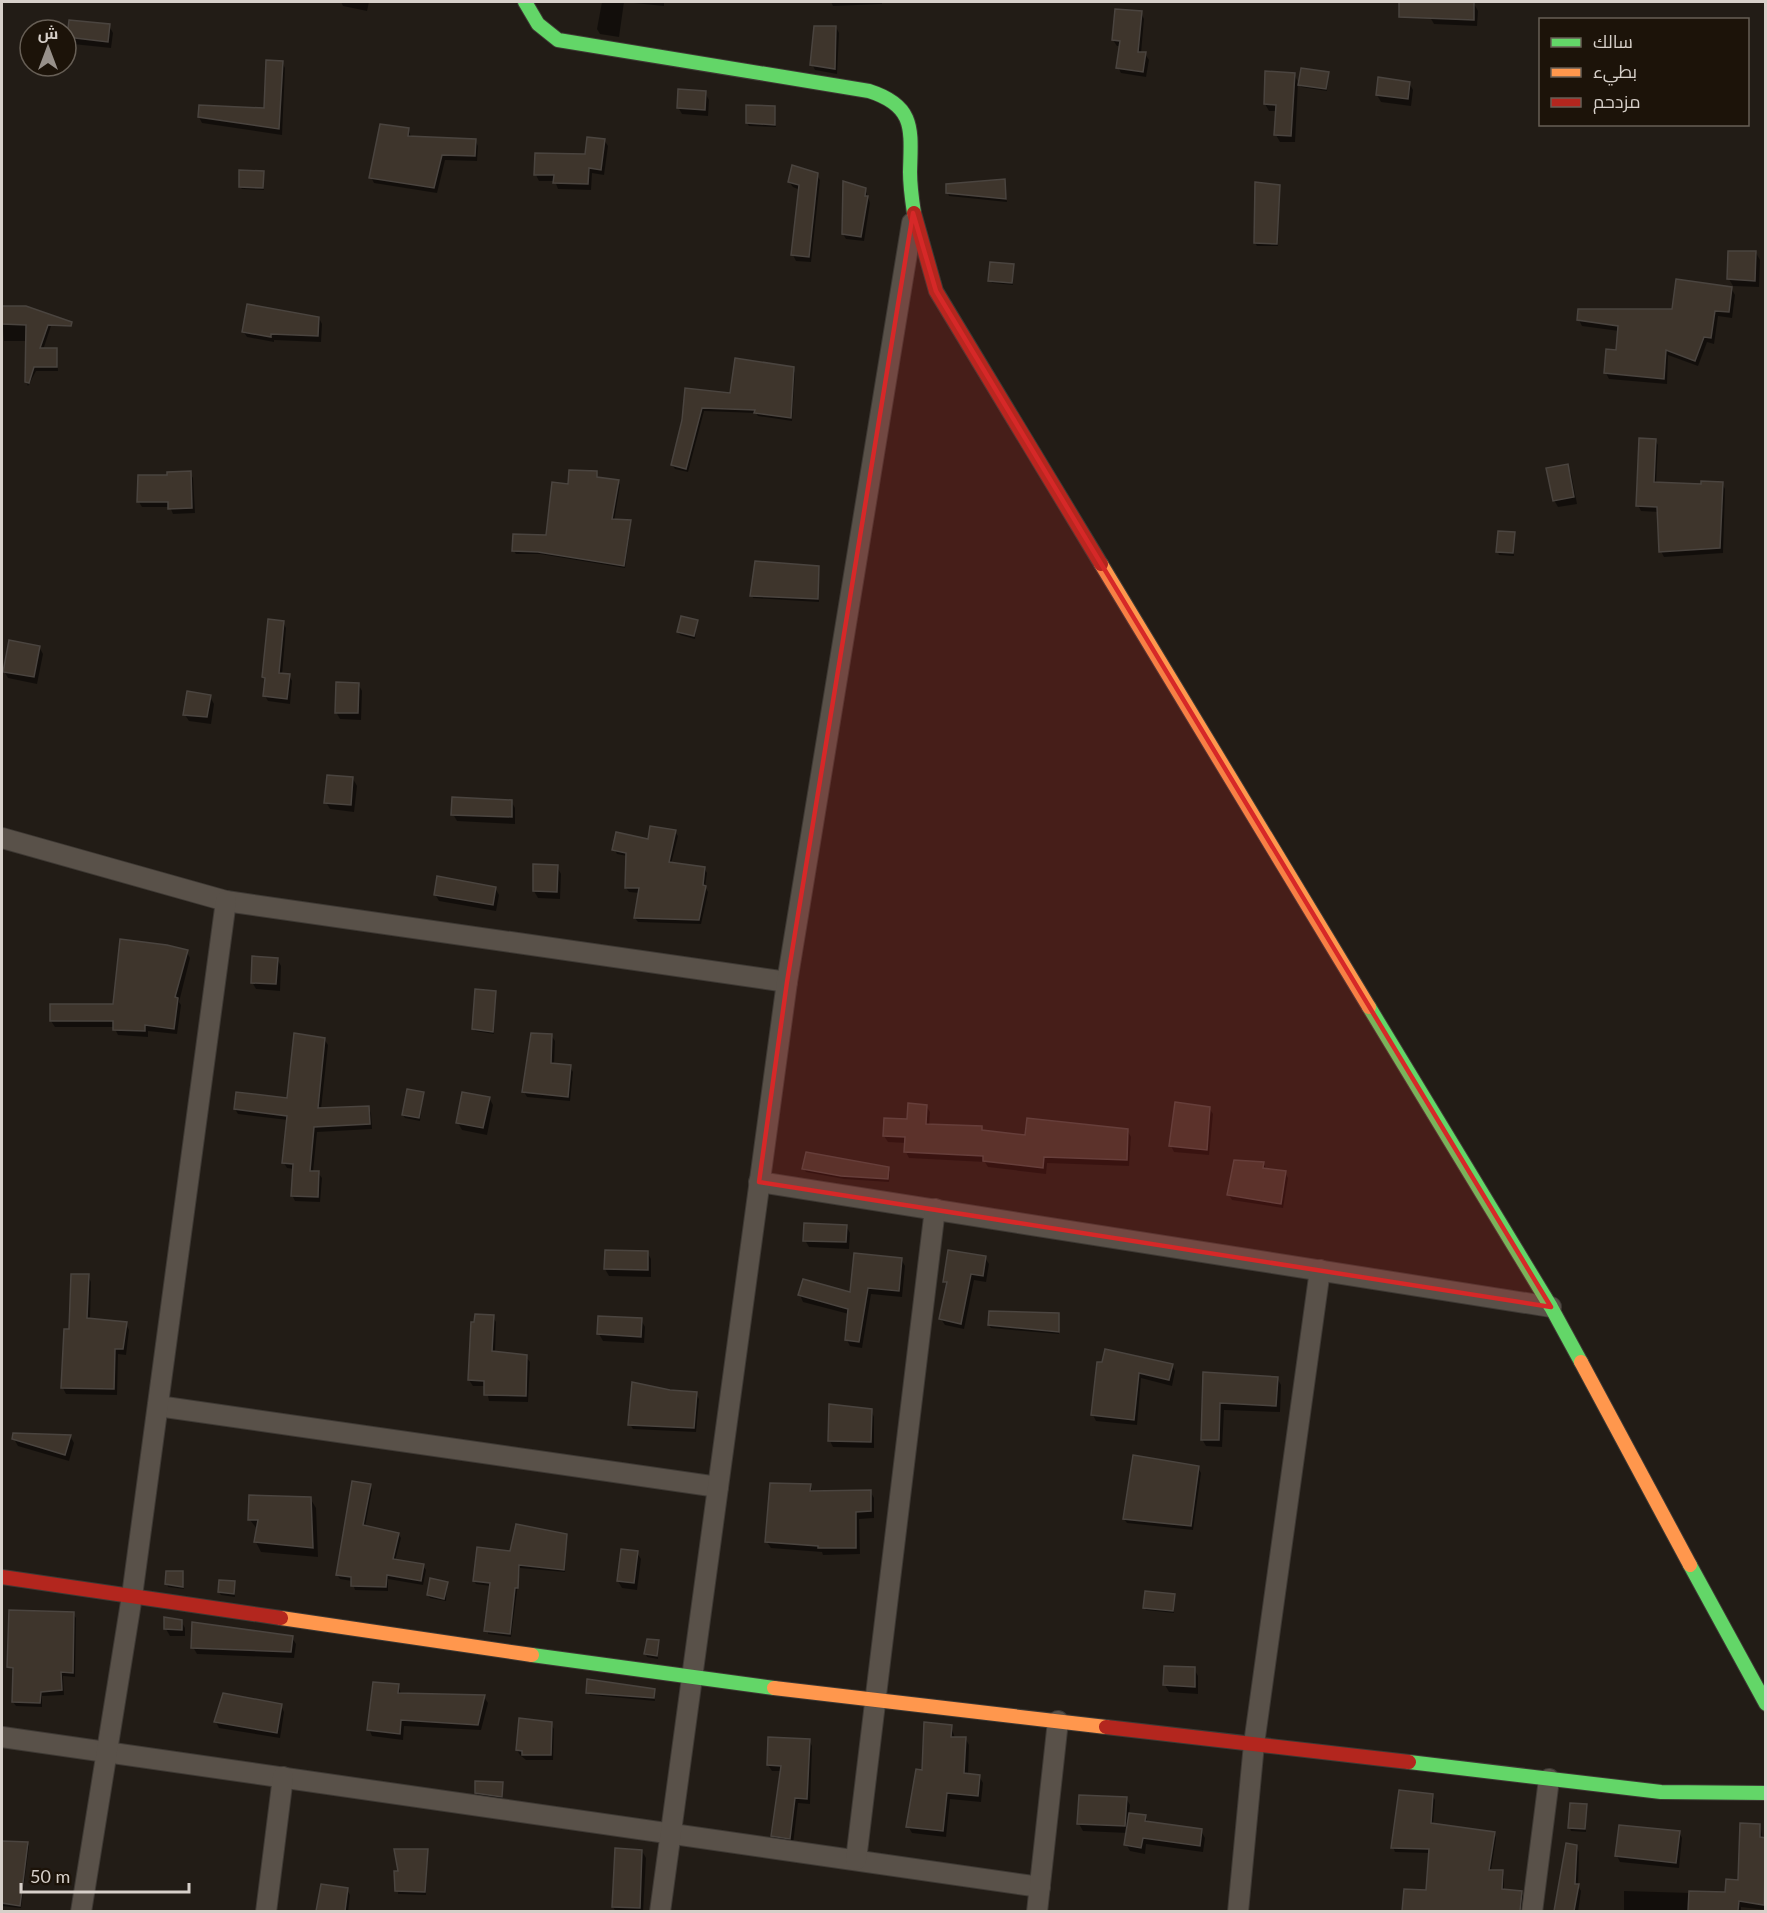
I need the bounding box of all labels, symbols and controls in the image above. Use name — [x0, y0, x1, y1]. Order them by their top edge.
north arrow — [18, 18, 78, 78]
legend — [1539, 18, 1749, 126]
text: ش — [38, 23, 58, 43]
text: سالك — [1593, 30, 1633, 52]
text: بطيء — [1593, 60, 1637, 86]
text: مزدحم — [1593, 90, 1641, 114]
scale bar — [21, 1856, 189, 1894]
text: 50 m — [30, 1865, 70, 1887]

